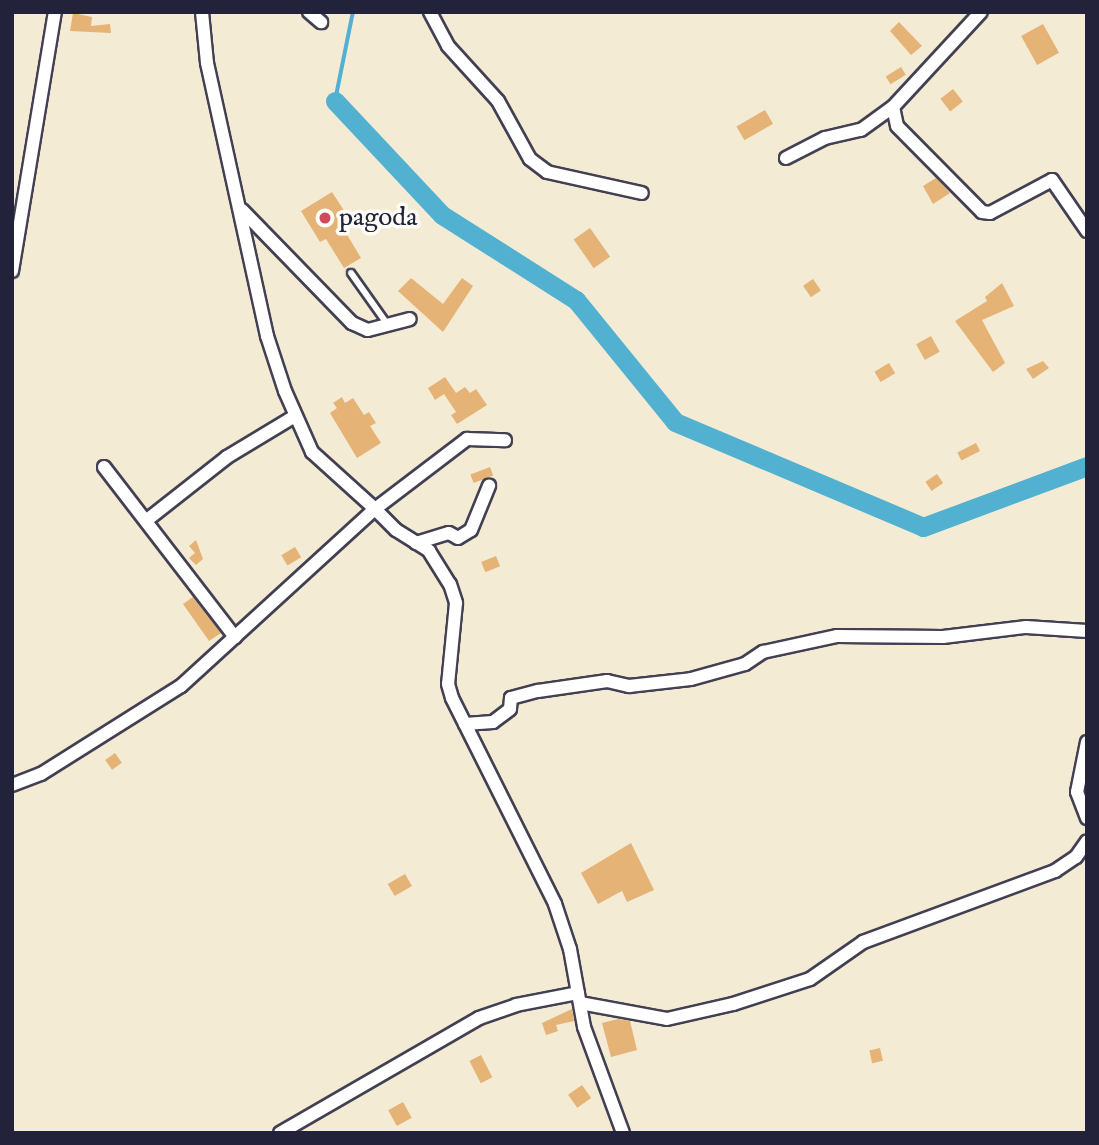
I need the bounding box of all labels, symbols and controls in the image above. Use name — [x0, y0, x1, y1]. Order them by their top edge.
place label: pagoda — [339, 202, 417, 234]
marker: pagoda — [317, 210, 333, 226]

